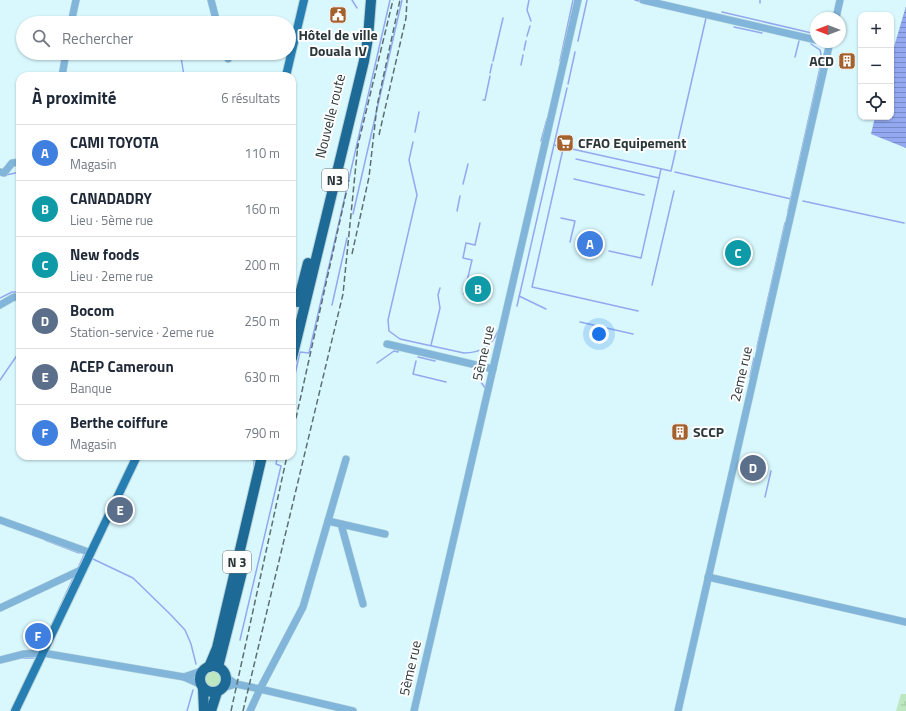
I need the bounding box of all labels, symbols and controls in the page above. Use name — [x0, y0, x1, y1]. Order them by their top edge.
public building icon: Hôtel de ville Douala IV — [328, 5, 348, 25]
north arrow — [810, 12, 846, 48]
map controls — [858, 12, 894, 120]
button: + — [858, 12, 894, 48]
search box — [16, 16, 296, 60]
place label: Hôtel de ville Douala IV — [298, 24, 378, 61]
icon: search — [30, 27, 52, 49]
text: Rechercher — [62, 27, 133, 50]
button: − — [858, 48, 894, 84]
place label: ACD — [809, 50, 834, 71]
building icon: ACD — [837, 51, 857, 71]
street label: Nouvelle route — [309, 72, 350, 160]
button: locate — [858, 84, 894, 120]
text: À proximité — [32, 85, 116, 111]
text: 6 résultats — [221, 88, 280, 108]
text: CAMI TOYOTA — [70, 131, 159, 154]
place label: CFAO Equipement — [578, 132, 686, 153]
supermarket icon: CFAO Equipement — [555, 133, 575, 153]
text: A — [41, 143, 49, 163]
text: 110 m — [244, 143, 280, 163]
text: Magasin — [70, 154, 117, 174]
road number: N3 — [322, 169, 348, 191]
text: CANADADRY — [70, 187, 152, 210]
text: B — [41, 199, 49, 219]
text: 160 m — [244, 199, 280, 219]
text: Lieu · 5ème rue — [70, 210, 153, 230]
pin: A — [577, 229, 603, 259]
pin: C — [725, 238, 751, 268]
text: New foods — [70, 243, 139, 266]
text: C — [41, 255, 49, 275]
text: 200 m — [244, 255, 280, 275]
text: Lieu · 2eme rue — [70, 266, 153, 286]
pin: B — [465, 274, 491, 304]
text: Bocom — [70, 299, 114, 322]
text: D — [41, 311, 49, 331]
text: 250 m — [244, 311, 280, 331]
text: Station-service · 2eme rue — [70, 322, 214, 342]
street label: 5ème rue — [466, 323, 499, 383]
your location — [589, 324, 609, 344]
street label: 2eme rue — [724, 344, 757, 404]
text: ACEP Cameroun — [70, 355, 174, 378]
text: E — [41, 367, 49, 387]
text: 630 m — [244, 367, 280, 387]
text: Banque — [70, 378, 112, 398]
text: Berthe coiffure — [70, 411, 168, 434]
place label: SCCP — [693, 421, 724, 442]
building icon: SCCP — [670, 422, 690, 442]
text: F — [42, 423, 48, 443]
text: 790 m — [244, 423, 280, 443]
text: Magasin — [70, 434, 117, 454]
pin: D — [740, 453, 766, 483]
pin: E — [107, 495, 133, 525]
road number: N 3 — [223, 551, 251, 573]
pin: F — [25, 621, 51, 651]
street label: 5ème rue — [393, 638, 426, 698]

